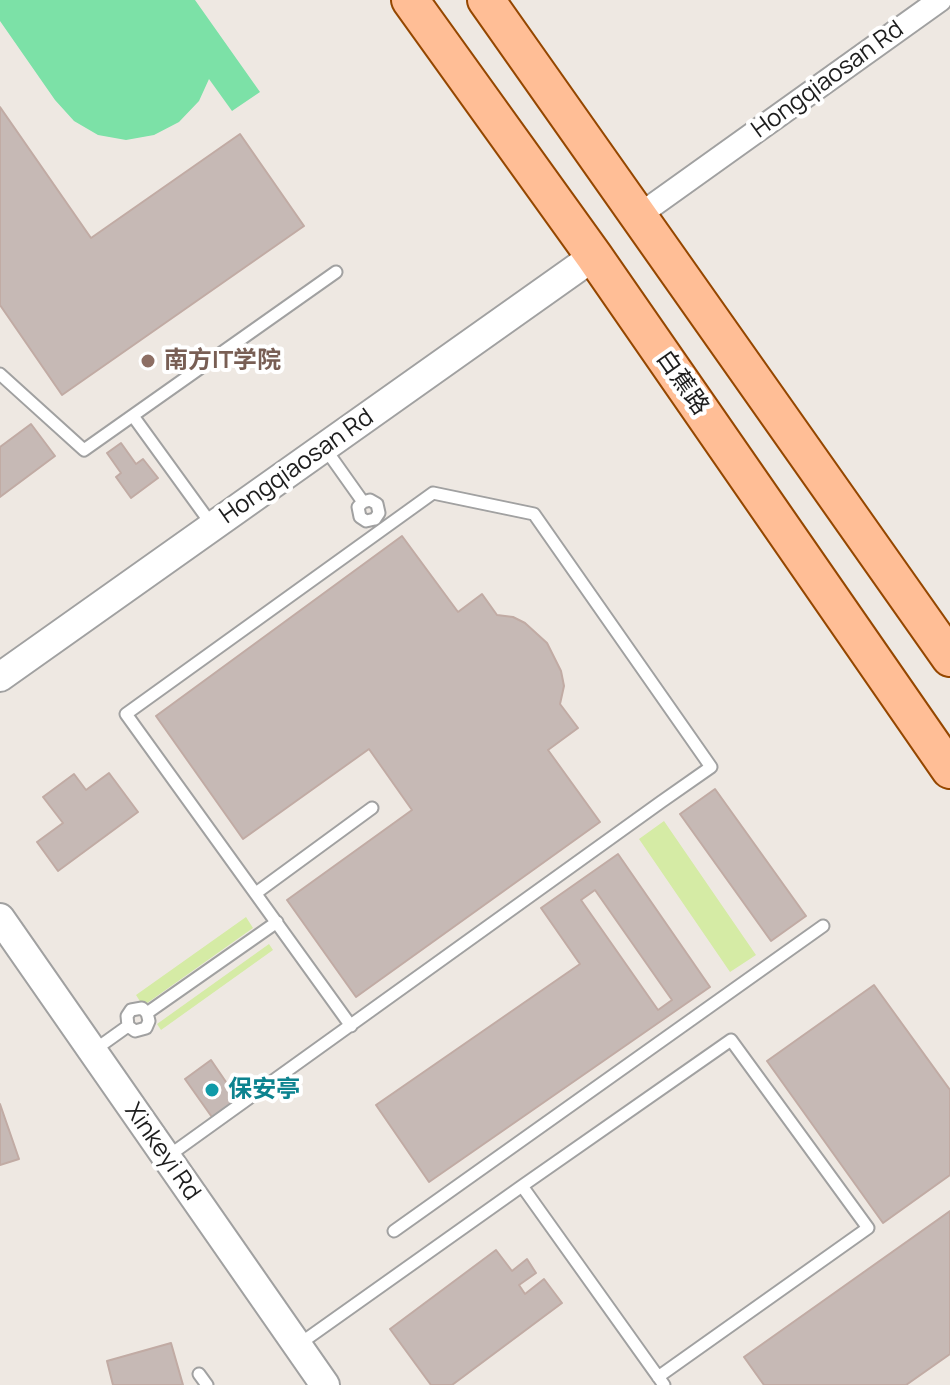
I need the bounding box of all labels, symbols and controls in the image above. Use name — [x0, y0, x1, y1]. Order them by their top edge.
street label: Hongqiaosan Rd — [746, 15, 910, 145]
street label: 白蕉路 — [650, 345, 714, 421]
place label: 南方IT学院 — [164, 347, 281, 375]
marker: 南方IT学院 — [139, 352, 157, 370]
street label: Hongqiaosan Rd — [215, 403, 379, 531]
place label: 保安亭 — [228, 1076, 300, 1104]
marker: 保安亭 — [203, 1081, 221, 1099]
street label: Xinkeyi Rd — [118, 1098, 206, 1206]

